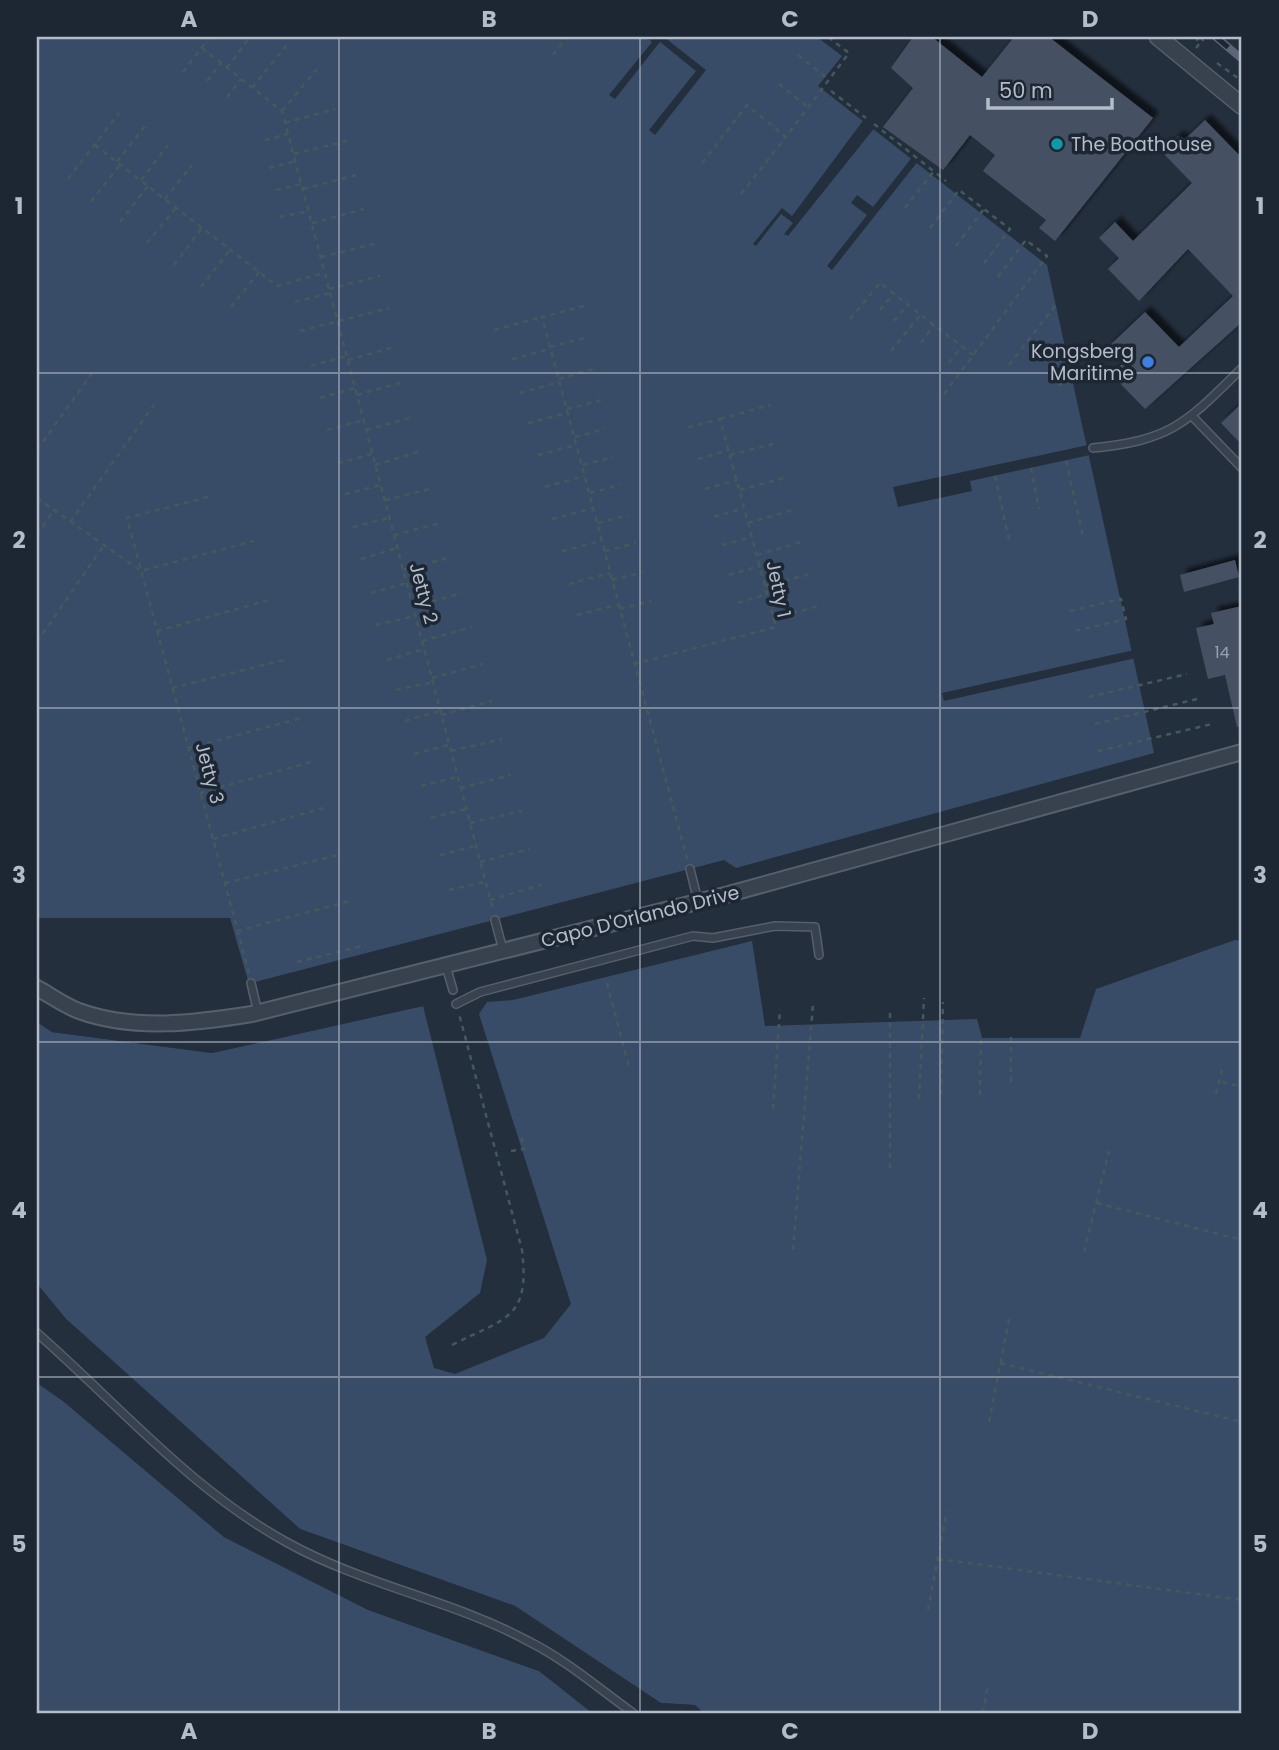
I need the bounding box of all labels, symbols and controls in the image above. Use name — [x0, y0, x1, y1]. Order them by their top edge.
text: A — [181, 3, 198, 35]
text: B — [481, 3, 497, 35]
text: C — [781, 3, 799, 35]
text: D — [1082, 3, 1098, 35]
scale bar — [988, 66, 1113, 110]
text: 50 m — [999, 76, 1053, 105]
place label: The Boathouse — [1071, 131, 1212, 158]
marker: The Boathouse — [1049, 136, 1065, 152]
text: 1 — [15, 190, 23, 222]
text: 1 — [1256, 190, 1264, 222]
place label: Kongsberg Maritime — [1031, 338, 1134, 387]
marker: Kongsberg Maritime — [1140, 354, 1156, 370]
text: 2 — [12, 524, 26, 556]
text: 2 — [1253, 524, 1267, 556]
street label: Jetty 1 — [759, 558, 798, 620]
street label: Jetty 2 — [402, 560, 445, 627]
house number: 14 — [1214, 641, 1230, 664]
street label: Jetty 3 — [188, 739, 231, 807]
text: 3 — [12, 859, 26, 891]
text: 3 — [1253, 859, 1267, 891]
street label: Capo D'Orlando Drive — [538, 879, 742, 954]
text: 4 — [11, 1194, 27, 1226]
text: 4 — [1252, 1194, 1268, 1226]
text: 5 — [12, 1528, 26, 1560]
text: 5 — [1253, 1528, 1267, 1560]
text: A — [181, 1715, 198, 1747]
text: B — [481, 1715, 497, 1747]
text: C — [781, 1715, 799, 1747]
text: D — [1082, 1715, 1098, 1747]

